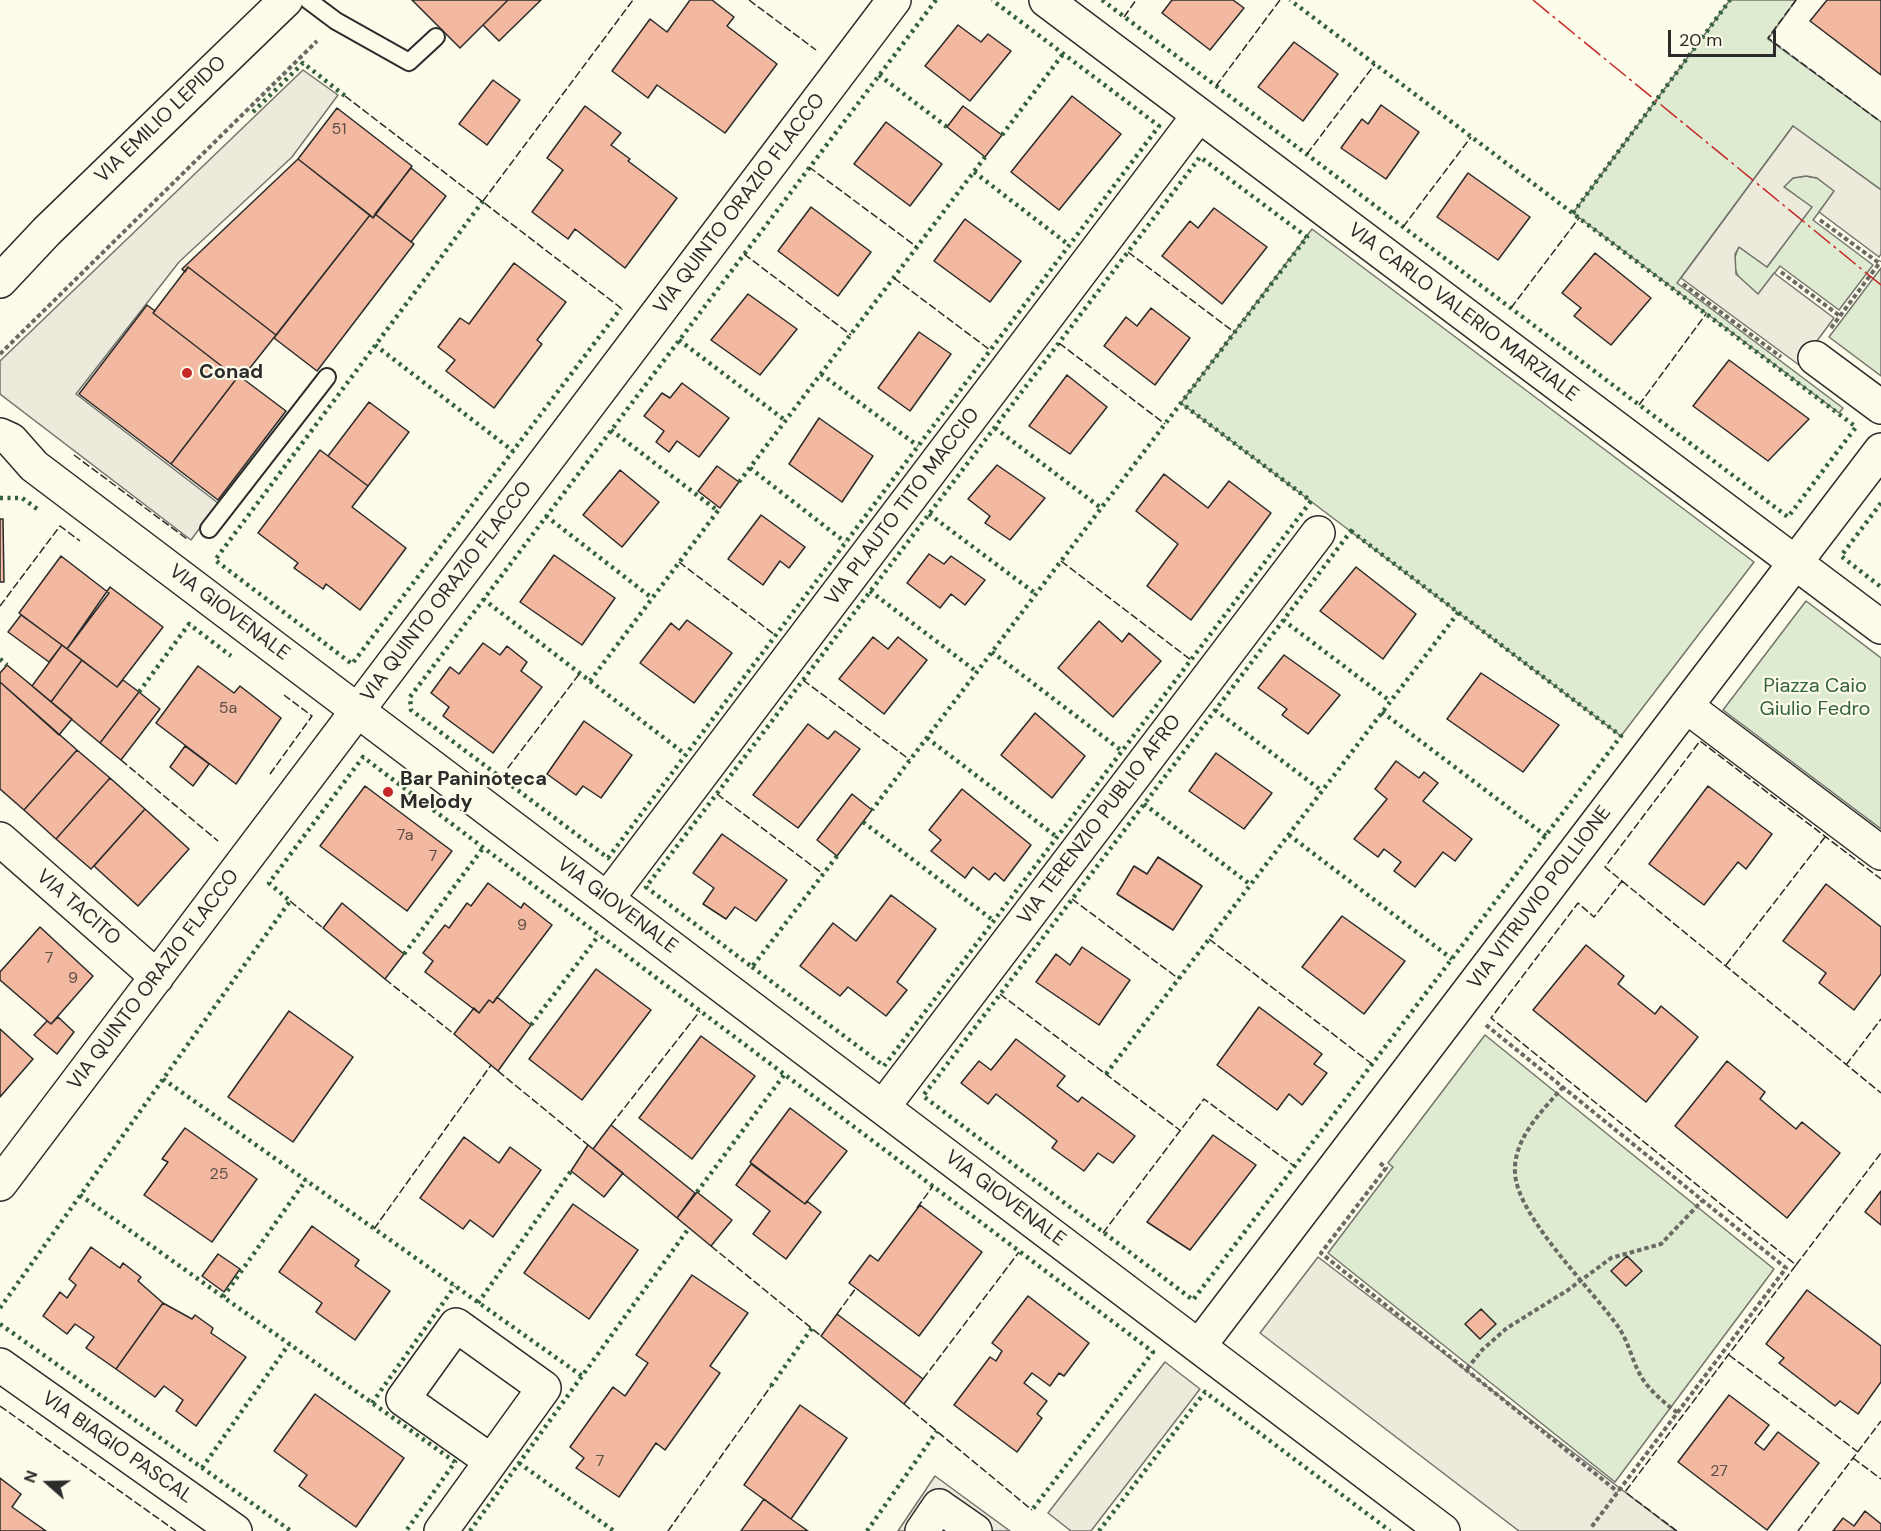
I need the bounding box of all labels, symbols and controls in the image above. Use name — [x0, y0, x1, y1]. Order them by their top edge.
scale bar — [1671, 18, 1779, 56]
text: 20 m — [1679, 28, 1722, 52]
street label: VIA EMILIO LEPIDO — [90, 51, 232, 189]
street label: VIA QUINTO ORAZIO FLACCO — [649, 89, 831, 319]
house number: 51 — [332, 120, 346, 140]
street label: VIA CARLO VALERIO MARZIALE — [1343, 218, 1583, 408]
place label: Conad — [199, 361, 263, 385]
marker: Conad — [180, 366, 194, 380]
street label: VIA PLAUTO TITO MACCIO — [821, 403, 985, 611]
street label: VIA QUINTO ORAZIO FLACCO — [356, 477, 538, 707]
street label: VIA GIOVENALE — [164, 560, 294, 666]
park label: Piazza Caio Giulio Fedro — [1760, 675, 1870, 722]
house number: 5a — [219, 699, 237, 719]
street label: VIA TERENZIO PUBLIO AFRO — [1013, 710, 1187, 930]
place label: Bar Paninoteca Melody — [400, 768, 547, 815]
marker: Bar Paninoteca Melody — [381, 785, 395, 799]
street label: VIA VITRUVIO POLLIONE — [1463, 802, 1617, 994]
house number: 7a — [397, 826, 413, 846]
house number: 7 — [429, 847, 437, 867]
street label: VIA GIOVENALE — [552, 853, 682, 959]
street label: VIA TACITO — [31, 865, 125, 951]
street label: VIA QUINTO ORAZIO FLACCO — [63, 865, 245, 1095]
house number: 9 — [517, 916, 527, 936]
house number: 7 — [45, 949, 53, 969]
house number: 9 — [68, 969, 78, 989]
street label: VIA GIOVENALE — [940, 1146, 1070, 1252]
house number: 25 — [210, 1165, 228, 1185]
street label: VIA BIAGIO PASCAL — [37, 1387, 197, 1509]
house number: 7 — [596, 1452, 604, 1472]
north arrow — [18, 1453, 78, 1513]
house number: 27 — [1710, 1462, 1728, 1482]
text: N — [19, 1468, 42, 1486]

